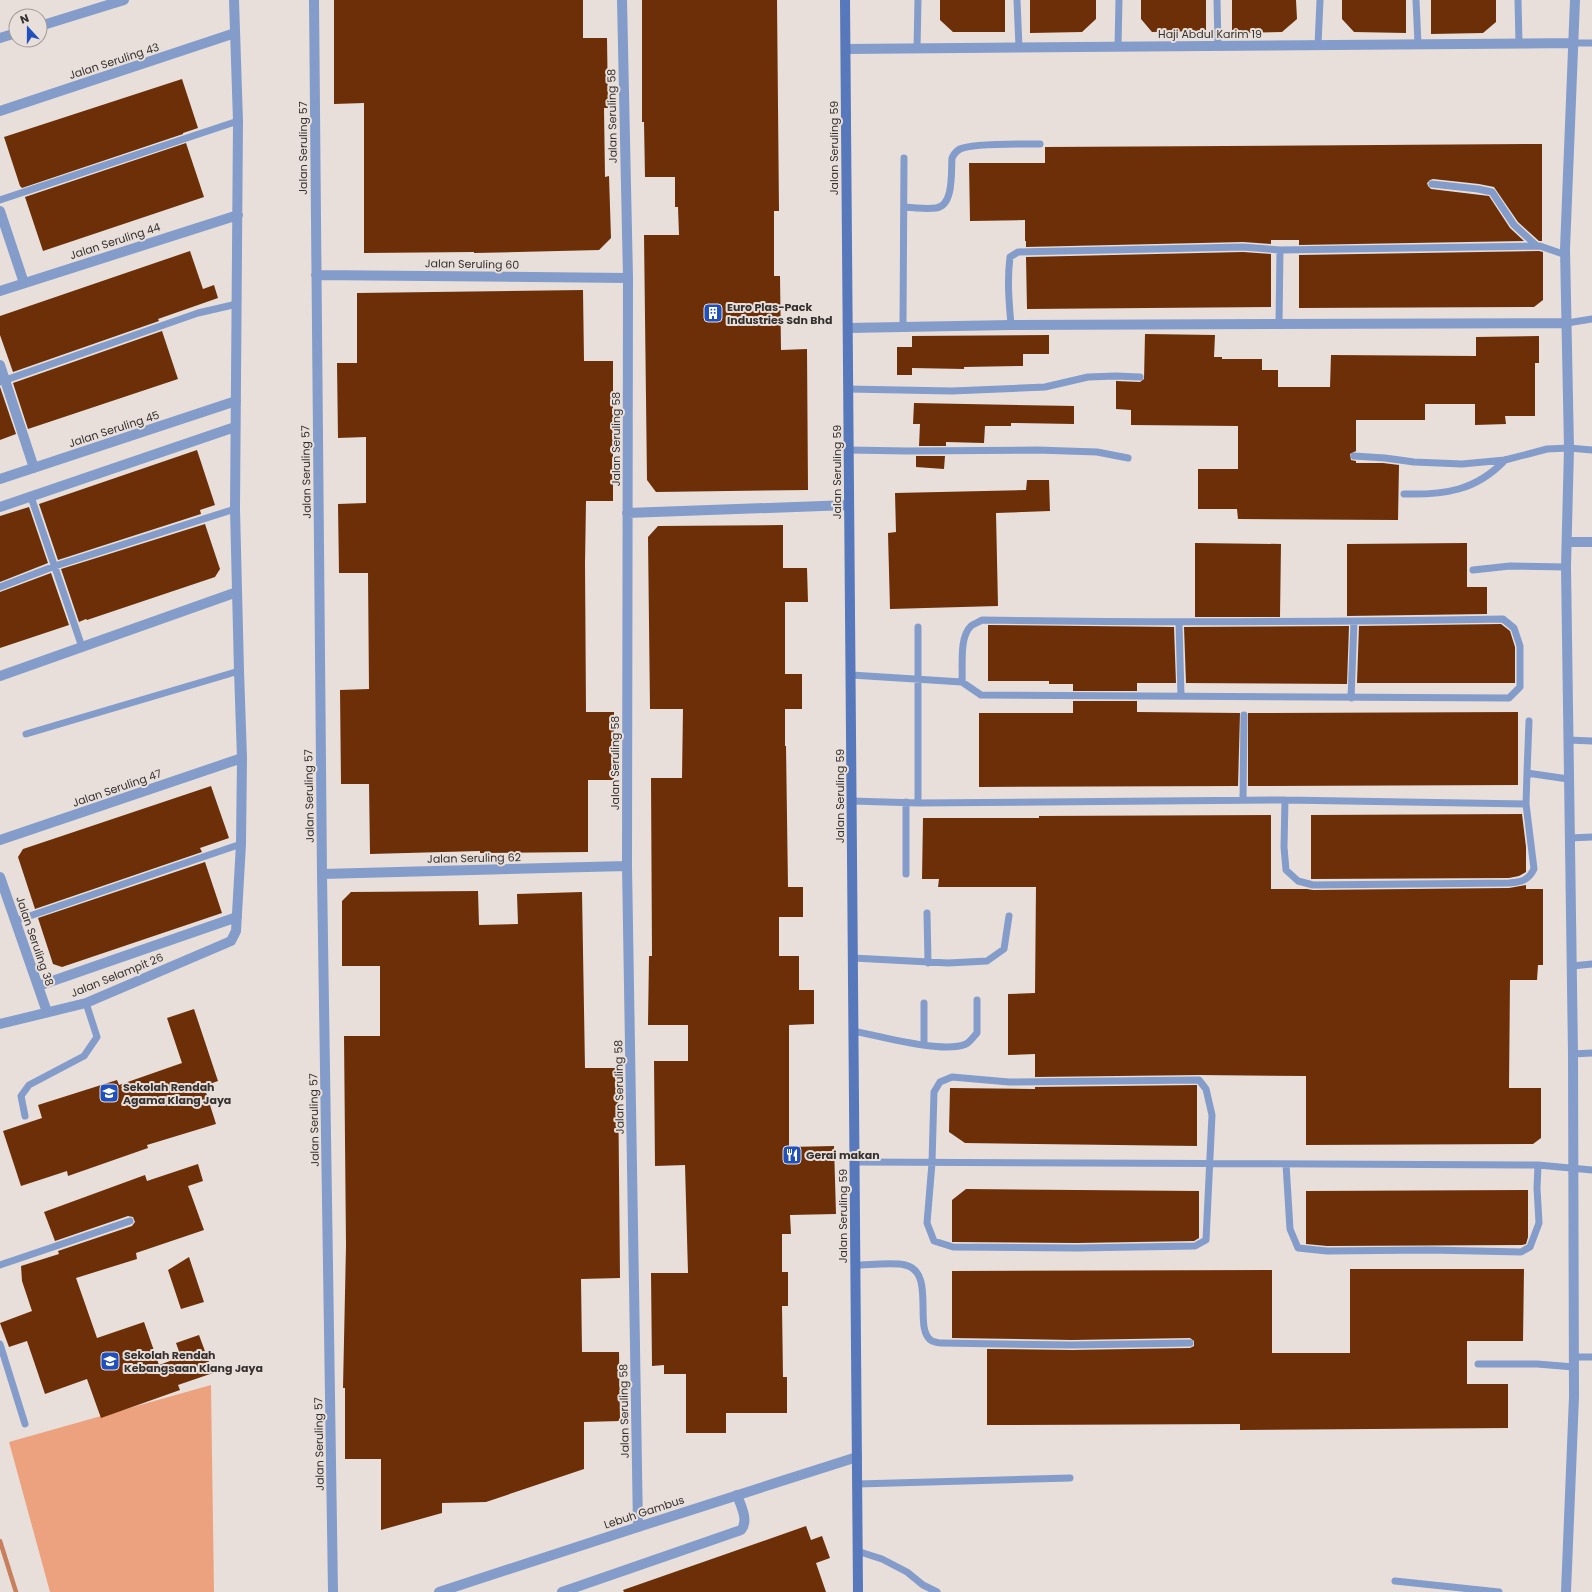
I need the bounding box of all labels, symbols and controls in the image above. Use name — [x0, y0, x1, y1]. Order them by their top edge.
north arrow — [8, 8, 48, 48]
text: N — [18, 10, 31, 28]
street label: Haji Abdul Karim 19 — [1158, 26, 1262, 42]
street label: Jalan Seruling 43 — [67, 39, 161, 83]
street label: Jalan Seruling 58 — [603, 69, 621, 163]
street label: Jalan Seruling 57 — [295, 101, 311, 195]
street label: Jalan Seruling 59 — [826, 101, 842, 195]
street label: Jalan Seruling 44 — [68, 219, 162, 263]
street label: Jalan Seruling 60 — [425, 255, 519, 273]
place label: Euro Plas-Pack Industries Sdn Bhd — [727, 299, 832, 328]
building icon: Euro Plas-Pack Industries Sdn Bhd — [702, 302, 724, 324]
street label: Jalan Seruling 58 — [608, 392, 624, 486]
street label: Jalan Seruling 45 — [67, 407, 161, 451]
street label: Jalan Seruling 57 — [297, 425, 315, 519]
street label: Jalan Seruling 59 — [829, 425, 845, 519]
street label: Jalan Seruling 58 — [607, 716, 623, 810]
street label: Jalan Seruling 57 — [300, 749, 318, 843]
street label: Jalan Seruling 59 — [832, 749, 848, 843]
street label: Jalan Seruling 47 — [70, 765, 164, 811]
street label: Jalan Seruling 62 — [427, 849, 521, 867]
street label: Jalan Seruling 38 — [12, 894, 58, 988]
street label: Jalan Selampit 26 — [68, 949, 166, 1001]
street label: Jalan Seruling 58 — [610, 1040, 628, 1134]
street label: Jalan Seruling 57 — [305, 1073, 323, 1167]
place label: Sekolah Rendah Agama Klang Jaya — [123, 1079, 231, 1108]
school or university icon: Sekolah Rendah Agama Klang Jaya — [98, 1082, 120, 1104]
restaurant icon: Gerai makan — [781, 1144, 803, 1166]
place label: Gerai makan — [806, 1147, 880, 1163]
street label: Jalan Seruling 59 — [835, 1169, 851, 1263]
place label: Sekolah Rendah Kebangsaan Klang Jaya — [124, 1347, 263, 1376]
school or university icon: Sekolah Rendah Kebangsaan Klang Jaya — [99, 1350, 121, 1372]
street label: Jalan Seruling 58 — [615, 1364, 633, 1458]
street label: Jalan Seruling 57 — [310, 1397, 328, 1491]
street label: Lebuh Gambus — [602, 1491, 686, 1533]

